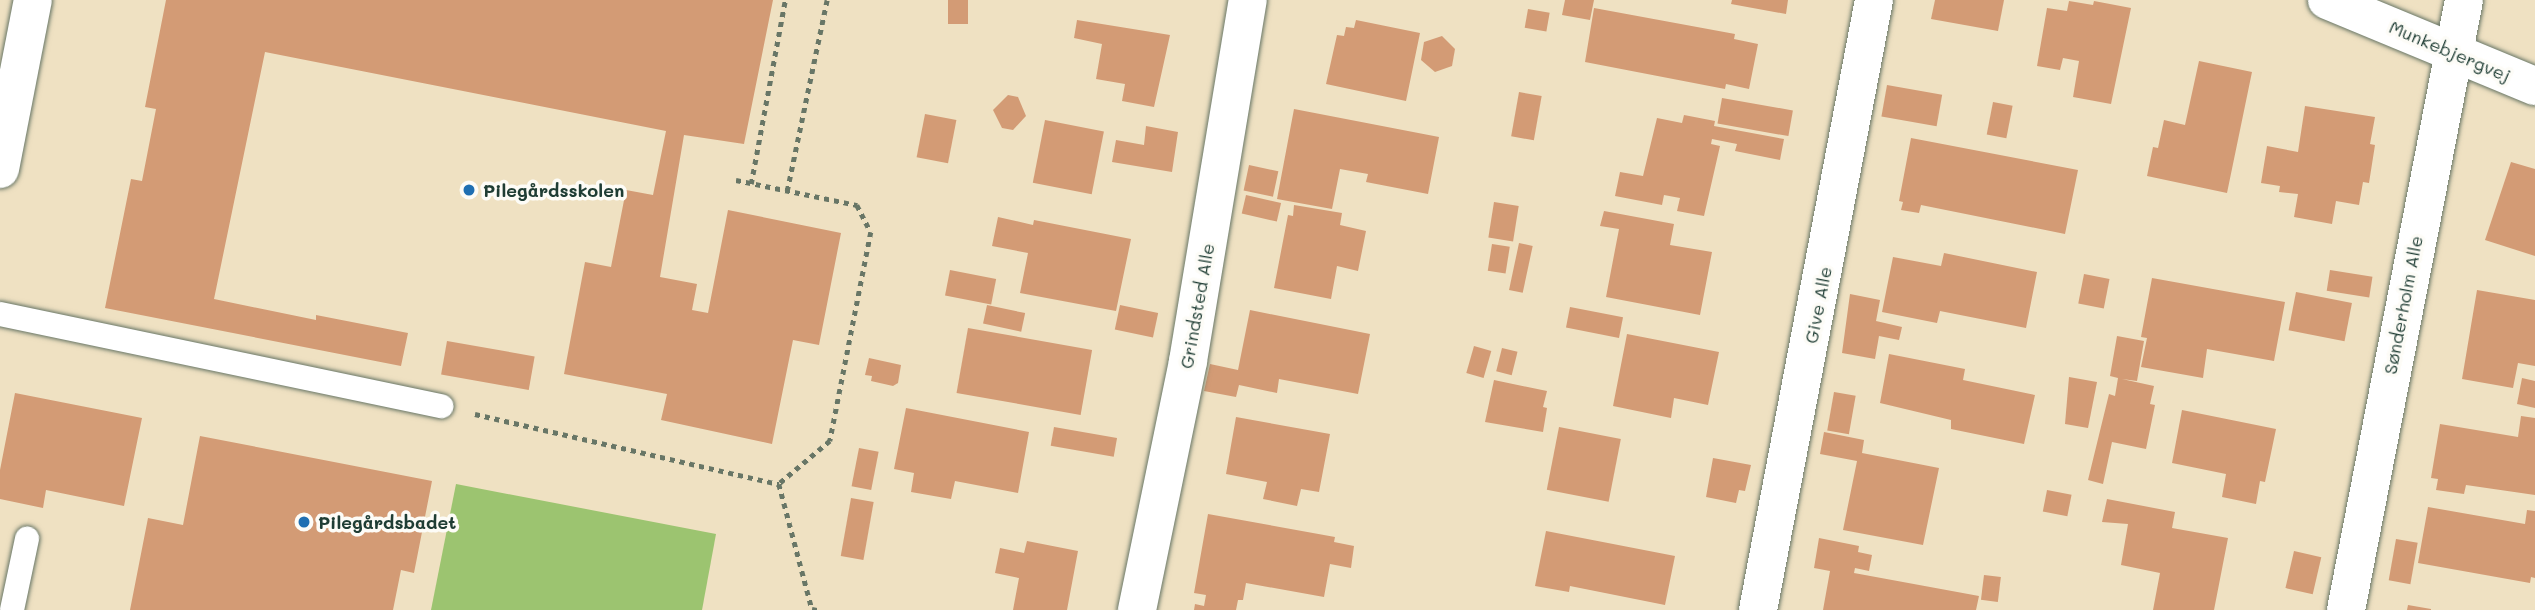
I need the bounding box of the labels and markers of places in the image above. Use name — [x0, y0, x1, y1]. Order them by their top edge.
place label: Pilegårdsskolen — [483, 179, 624, 201]
marker: Pilegårdsskolen — [461, 182, 477, 198]
place label: Pilegårdsbadet — [318, 511, 456, 533]
marker: Pilegårdsbadet — [296, 514, 312, 530]

